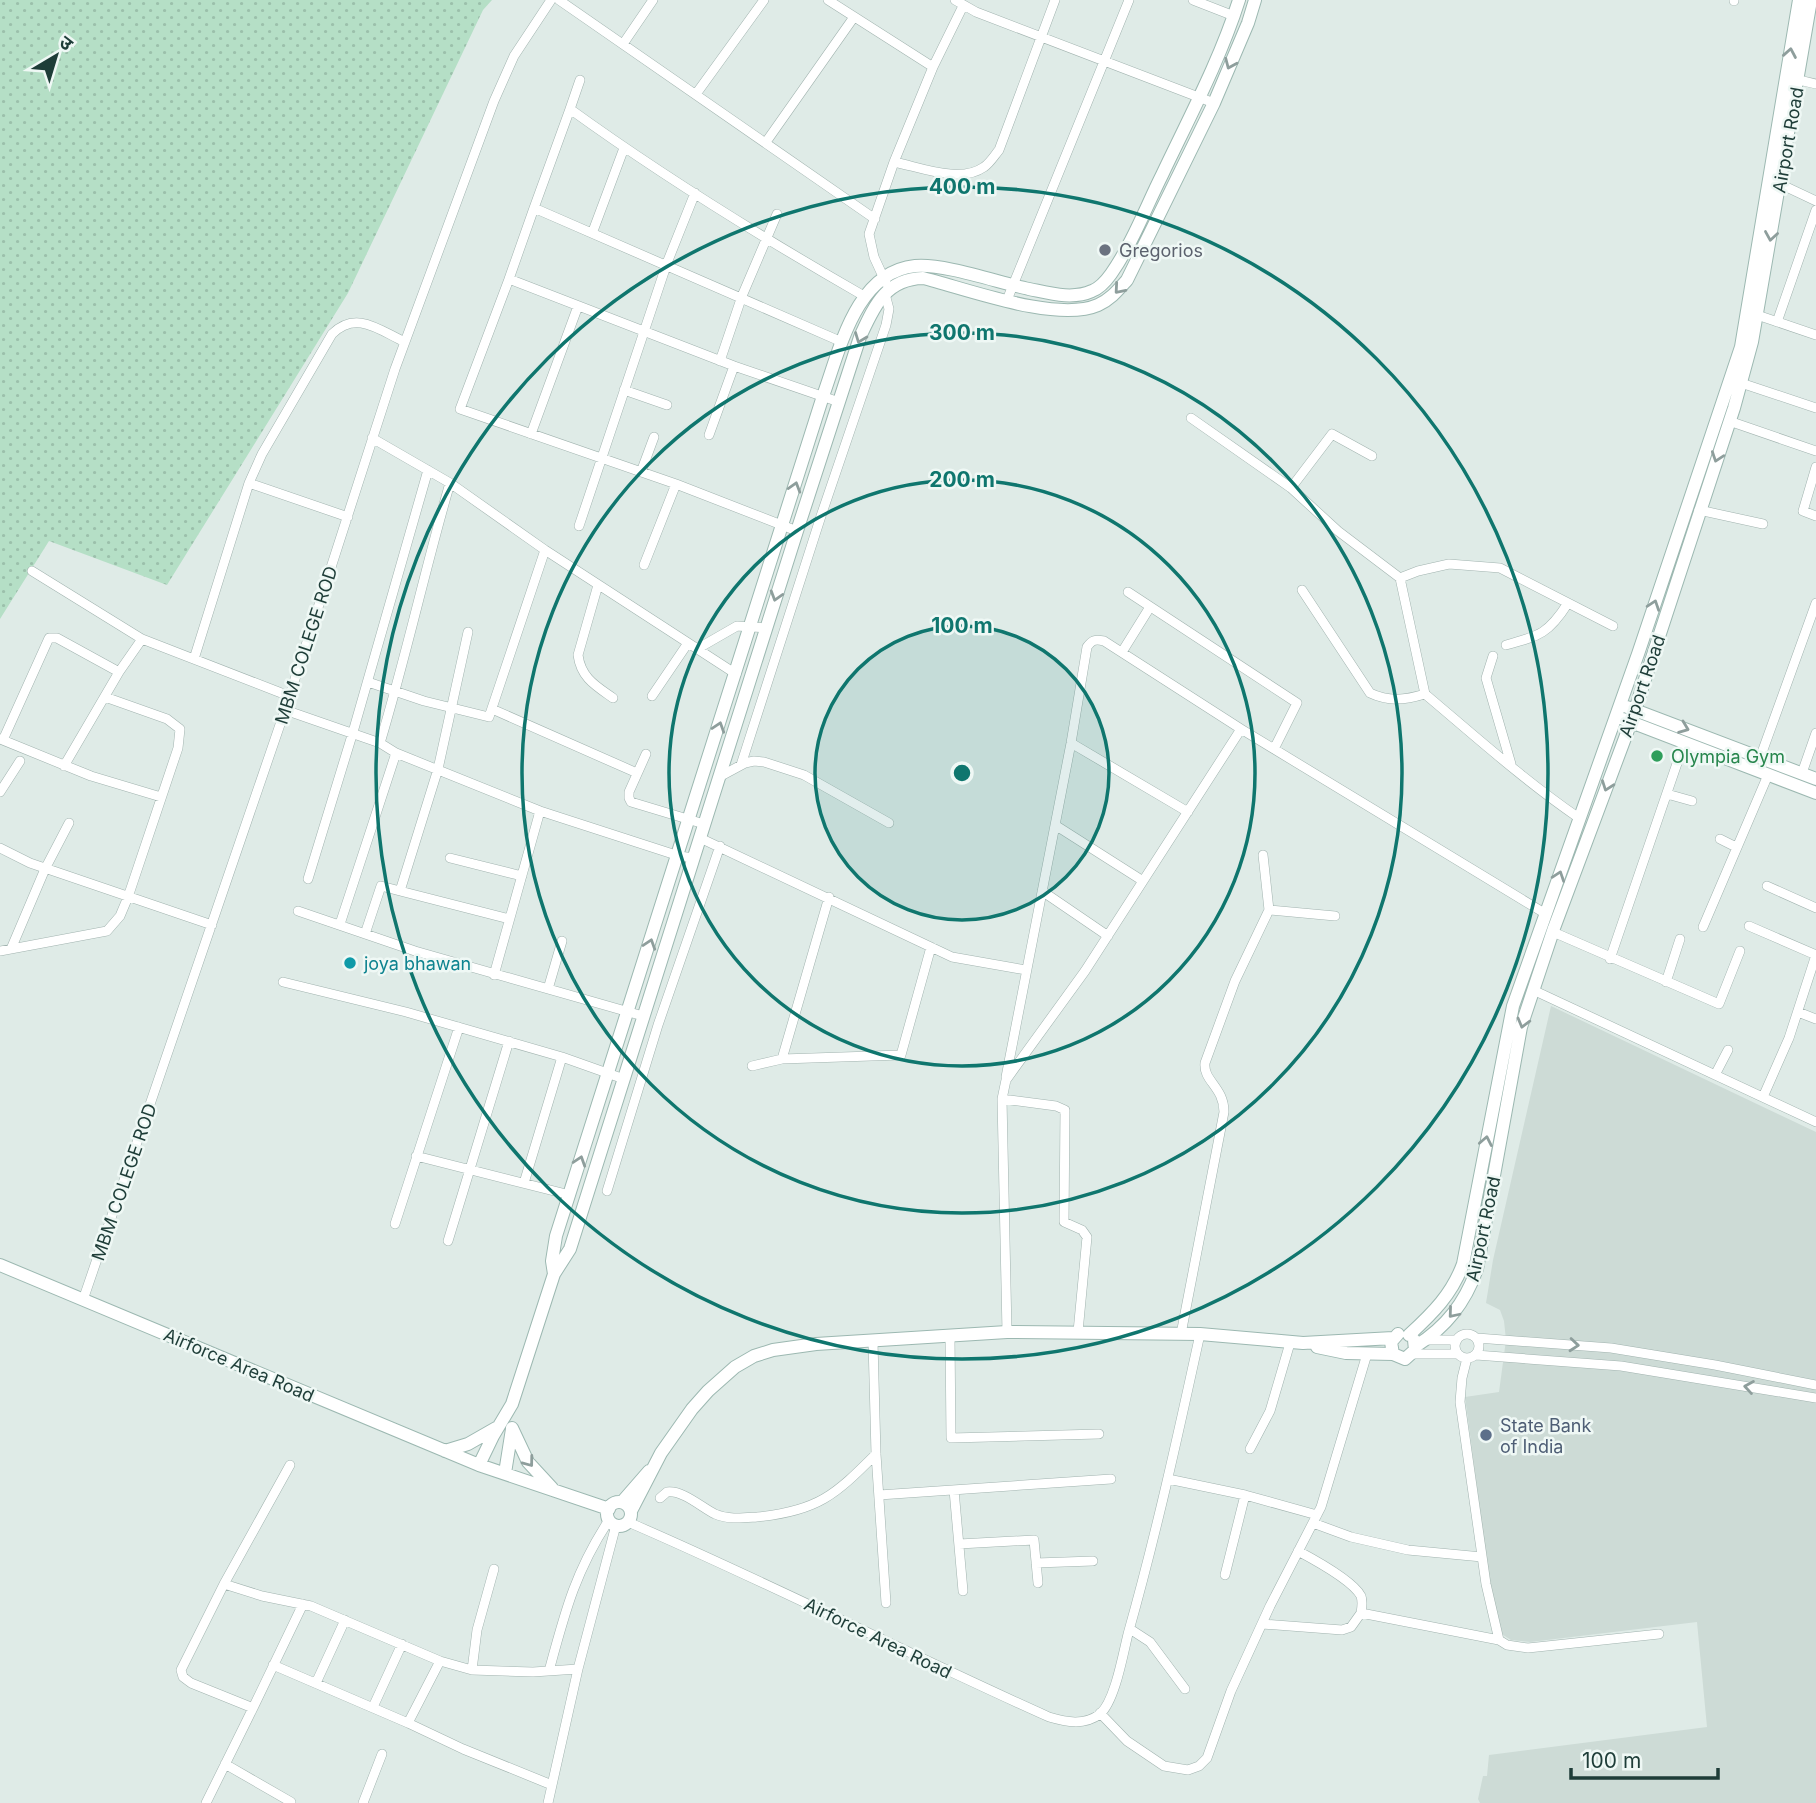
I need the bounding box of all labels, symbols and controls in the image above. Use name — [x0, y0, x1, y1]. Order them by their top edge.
north arrow — [21, 21, 91, 91]
text: उ — [55, 31, 78, 56]
one-way arrow — [1782, 47, 1797, 59]
one-way arrow — [1225, 57, 1239, 69]
street label: Airport Road — [1768, 85, 1808, 195]
text: 400 m — [929, 174, 995, 199]
one-way arrow — [1764, 231, 1779, 242]
place label: Gregorios — [1119, 240, 1203, 261]
marker: Gregorios — [1097, 242, 1113, 258]
one-way arrow — [1115, 281, 1127, 294]
text: 300 m — [929, 320, 995, 345]
one-way arrow — [855, 332, 869, 344]
one-way arrow — [1711, 450, 1725, 463]
text: 200 m — [929, 467, 995, 492]
one-way arrow — [787, 481, 802, 493]
street label: MBM COLEGE ROD — [271, 563, 341, 727]
one-way arrow — [770, 589, 784, 602]
one-way arrow — [1646, 600, 1661, 612]
text: 100 m — [931, 613, 993, 638]
street label: Airport Road — [1615, 632, 1669, 740]
one-way arrow — [1677, 720, 1689, 734]
one-way arrow — [711, 722, 725, 734]
place label: Olympia Gym — [1671, 746, 1785, 767]
marker: Olympia Gym — [1649, 748, 1665, 764]
centre of rings — [950, 761, 974, 785]
one-way arrow — [1601, 779, 1615, 791]
one-way arrow — [1551, 870, 1565, 882]
one-way arrow — [642, 938, 656, 950]
place label: joya bhawan — [363, 953, 471, 974]
marker: joya bhawan — [342, 955, 358, 971]
one-way arrow — [1516, 1017, 1531, 1029]
street label: MBM COLEGE ROD — [87, 1101, 161, 1263]
one-way arrow — [1477, 1135, 1492, 1147]
one-way arrow — [572, 1155, 587, 1167]
street label: Airport Road — [1462, 1174, 1504, 1284]
one-way arrow — [1449, 1305, 1461, 1318]
street label: Airforce Area Road — [161, 1324, 317, 1406]
one-way arrow — [1568, 1337, 1579, 1352]
one-way arrow — [1743, 1380, 1755, 1395]
place label: State Bank of India — [1500, 1415, 1591, 1457]
marker: State Bank of India — [1478, 1427, 1494, 1443]
one-way arrow — [521, 1454, 534, 1466]
street label: Airforce Area Road — [801, 1593, 955, 1683]
scale bar — [1571, 1736, 1718, 1780]
text: 100 m — [1582, 1748, 1641, 1773]

